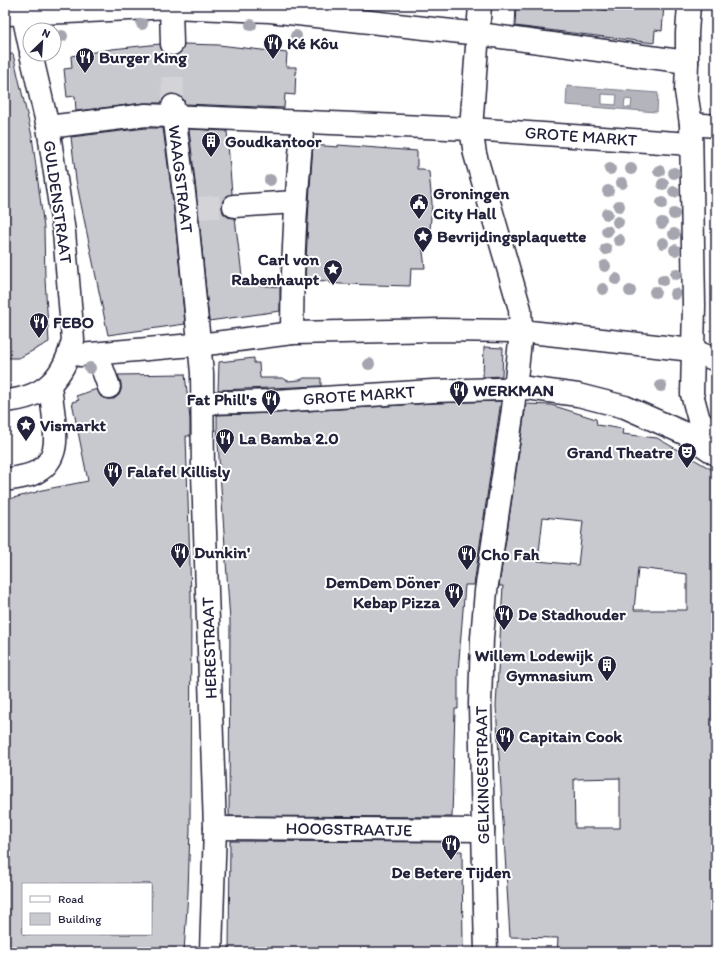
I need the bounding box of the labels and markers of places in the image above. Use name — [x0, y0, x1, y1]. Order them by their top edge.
restaurant icon: Ké Kôu — [262, 32, 284, 60]
place label: Ké Kôu — [287, 33, 339, 53]
restaurant icon: Burger King — [74, 46, 96, 74]
place label: Burger King — [99, 47, 187, 68]
building icon: Goudkantoor — [200, 130, 222, 158]
place label: Goudkantoor — [225, 131, 322, 151]
place label: Groningen City Hall — [433, 183, 510, 224]
public building icon: Groningen City Hall — [408, 192, 430, 220]
place icon: Bevrijdingsplaquette — [412, 225, 434, 253]
place label: Bevrijdingsplaquette — [437, 226, 586, 247]
place label: Carl von Rabenhaupt — [231, 249, 320, 290]
place icon: Carl von Rabenhaupt — [322, 258, 344, 286]
restaurant icon: FEBO — [28, 311, 50, 339]
place label: FEBO — [53, 312, 94, 332]
restaurant icon: WERKMAN — [448, 379, 470, 407]
place label: WERKMAN — [473, 380, 554, 400]
restaurant icon: Fat Phill's — [260, 388, 282, 416]
place label: Fat Phill's — [187, 389, 257, 409]
place icon: Vismarkt — [15, 414, 37, 442]
place label: Vismarkt — [40, 415, 107, 435]
restaurant icon: La Bamba 2.0 — [214, 427, 236, 455]
place label: La Bamba 2.0 — [239, 428, 339, 448]
theatre icon: Grand Theatre — [676, 441, 698, 469]
place label: Grand Theatre — [567, 442, 673, 462]
restaurant icon: Falafel Killisly — [102, 460, 124, 488]
place label: Falafel Killisly — [127, 461, 231, 482]
restaurant icon: Dunkin' — [169, 541, 191, 569]
place label: Dunkin' — [194, 542, 250, 562]
restaurant icon: Cho Fah — [456, 543, 478, 571]
place label: Cho Fah — [481, 544, 540, 564]
place label: DemDem Döner Kebap Pizza — [325, 572, 440, 613]
restaurant icon: DemDem Döner Kebap Pizza — [443, 581, 465, 609]
restaurant icon: De Stadhouder — [493, 603, 515, 631]
place label: De Stadhouder — [518, 604, 626, 624]
place label: Willem Lodewijk Gymnasium — [475, 645, 593, 686]
building icon: Willem Lodewijk Gymnasium — [596, 654, 618, 682]
restaurant icon: Capitain Cook — [494, 725, 516, 753]
place label: Capitain Cook — [519, 726, 622, 747]
restaurant icon: De Betere Tijden — [440, 833, 462, 861]
place label: De Betere Tijden — [391, 862, 512, 883]

